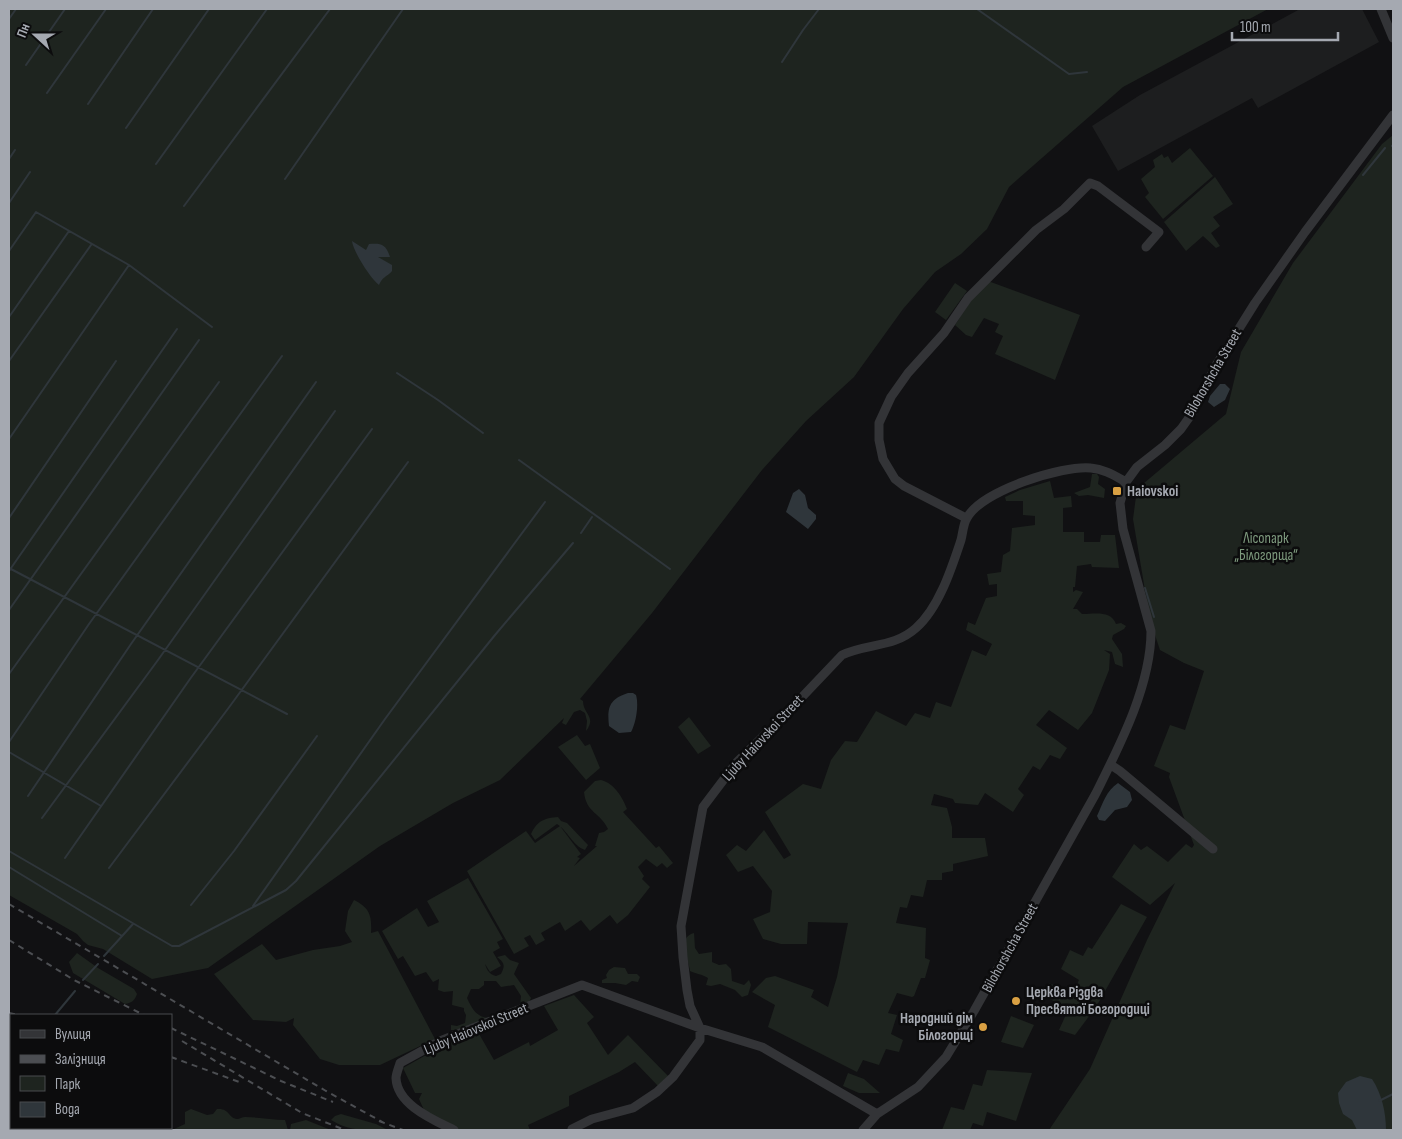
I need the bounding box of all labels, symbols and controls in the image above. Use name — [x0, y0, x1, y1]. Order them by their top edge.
north arrow — [10, 10, 60, 60]
scale bar — [1232, 10, 1338, 42]
text: 100 m — [1240, 18, 1271, 37]
text: Пн — [13, 21, 34, 40]
street label: Bilohorshcha Street — [1180, 325, 1246, 421]
place label: Haiovskoi — [1127, 482, 1178, 501]
marker: Haiovskoi — [1111, 485, 1123, 497]
park label: Лісопарк „Білогорща“ — [1234, 529, 1298, 565]
street label: Ljuby Haiovskoi Street — [718, 691, 808, 785]
street label: Bilohorshcha Street — [978, 900, 1043, 996]
place label: Церква Різдва Пресвятої Богородиці — [1026, 983, 1150, 1019]
marker: Церква Різдва Пресвятої Богородиці — [1010, 995, 1022, 1007]
street label: Ljuby Haiovskoi Street — [421, 998, 531, 1059]
place label: Народний дім Білогорщі — [900, 1009, 973, 1045]
legend — [10, 1014, 172, 1129]
marker: Народний дім Білогорщі — [977, 1021, 989, 1033]
text: Вулиця — [55, 1025, 91, 1044]
text: Залізниця — [55, 1050, 106, 1069]
text: Парк — [55, 1075, 81, 1094]
text: Вода — [55, 1100, 80, 1119]

